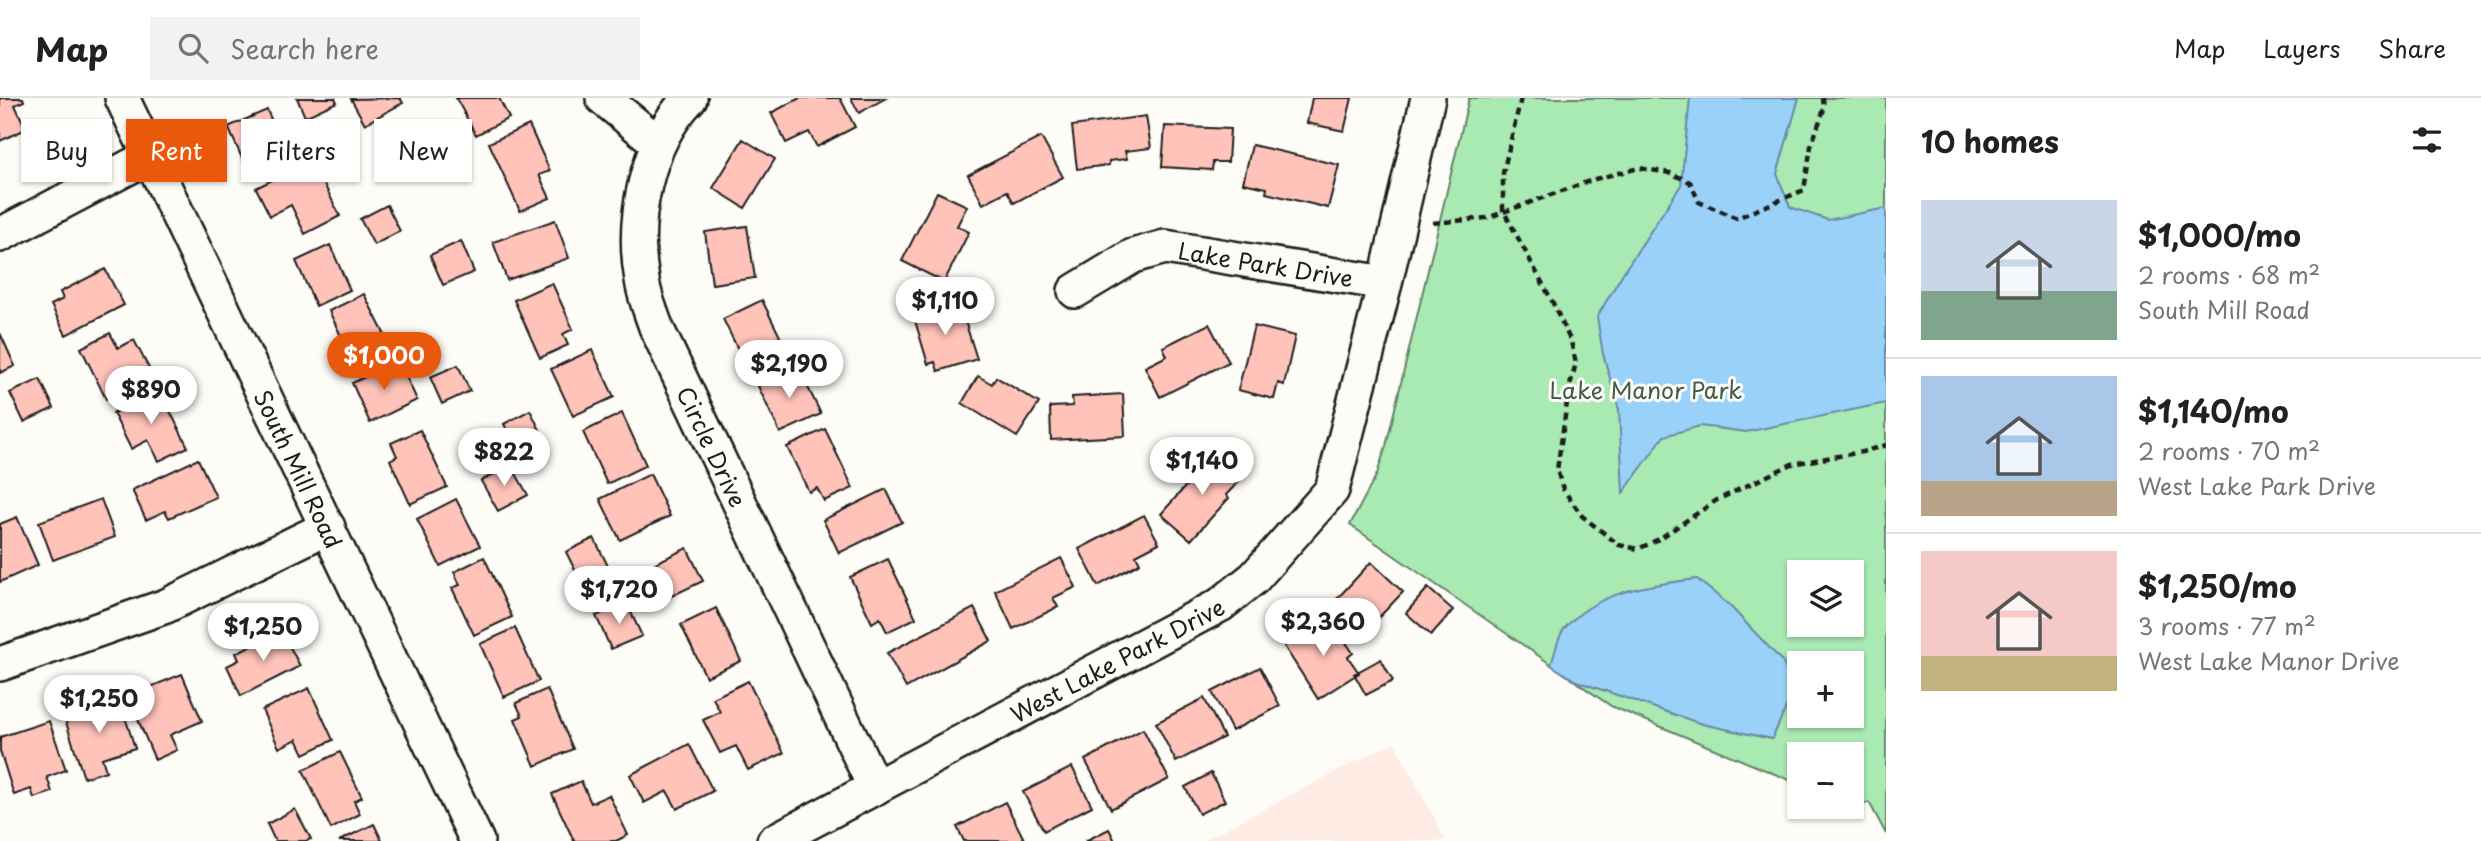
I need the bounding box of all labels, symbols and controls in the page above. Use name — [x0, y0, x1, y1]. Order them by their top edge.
search box — [150, 17, 640, 80]
text: Map — [35, 23, 108, 73]
icon: search — [174, 29, 212, 67]
text: Search here — [230, 29, 379, 68]
text: Map — [2174, 30, 2225, 66]
text: Layers — [2263, 30, 2340, 66]
text: Share — [2378, 30, 2446, 66]
text: 10 homes — [1921, 118, 2059, 163]
chip: Buy — [21, 119, 112, 182]
chip: Rent — [126, 119, 227, 182]
chip: Filters — [241, 119, 360, 182]
chip: New — [374, 119, 472, 182]
icon: filters — [2408, 121, 2446, 159]
text: $1,000/mo — [2138, 212, 2301, 257]
icon: home — [1977, 228, 2061, 312]
street label: Lake Park Drive — [1176, 232, 1356, 295]
text: 2 rooms · 68 m² — [2138, 257, 2320, 292]
pin: $1,110 — [888, 278, 1002, 337]
text: $1,110 — [912, 282, 978, 317]
text: South Mill Road — [2138, 292, 2310, 327]
pin: $1,000 — [327, 332, 441, 392]
text: $1,000 — [343, 337, 425, 372]
pin: $2,190 — [732, 341, 846, 400]
text: $2,190 — [751, 345, 827, 380]
pin: $890 — [110, 366, 192, 426]
text: $890 — [121, 371, 181, 406]
park label: Lake Manor Park — [1550, 372, 1742, 407]
street label: Circle Drive — [669, 380, 756, 513]
street label: South Mill Road — [246, 384, 352, 554]
text: $1,140/mo — [2138, 388, 2289, 433]
icon: home — [1977, 404, 2061, 488]
pin: $822 — [463, 428, 545, 488]
text: $822 — [474, 433, 534, 468]
text: 2 rooms · 70 m² — [2138, 433, 2320, 468]
pin: $1,140 — [1145, 438, 1259, 497]
text: $1,140 — [1166, 442, 1238, 477]
text: West Lake Park Drive — [2138, 468, 2376, 503]
map controls — [1787, 560, 1864, 819]
button: layers — [1787, 560, 1864, 637]
text: $1,250/mo — [2138, 563, 2297, 608]
pin: $1,720 — [562, 566, 676, 626]
text: $1,720 — [580, 571, 658, 606]
icon: home — [1977, 579, 2061, 663]
street label: West Lake Park Drive — [1004, 588, 1230, 731]
pin: $2,360 — [1266, 598, 1380, 658]
pin: $1,250 — [206, 603, 320, 663]
text: $2,360 — [1281, 603, 1365, 638]
text: $1,250 — [224, 608, 302, 643]
text: 3 rooms · 77 m² — [2138, 608, 2316, 643]
text: West Lake Manor Drive — [2138, 643, 2399, 678]
button: + — [1787, 651, 1864, 728]
pin: $1,250 — [42, 676, 156, 735]
text: $1,250 — [60, 680, 138, 715]
button: − — [1787, 742, 1864, 819]

